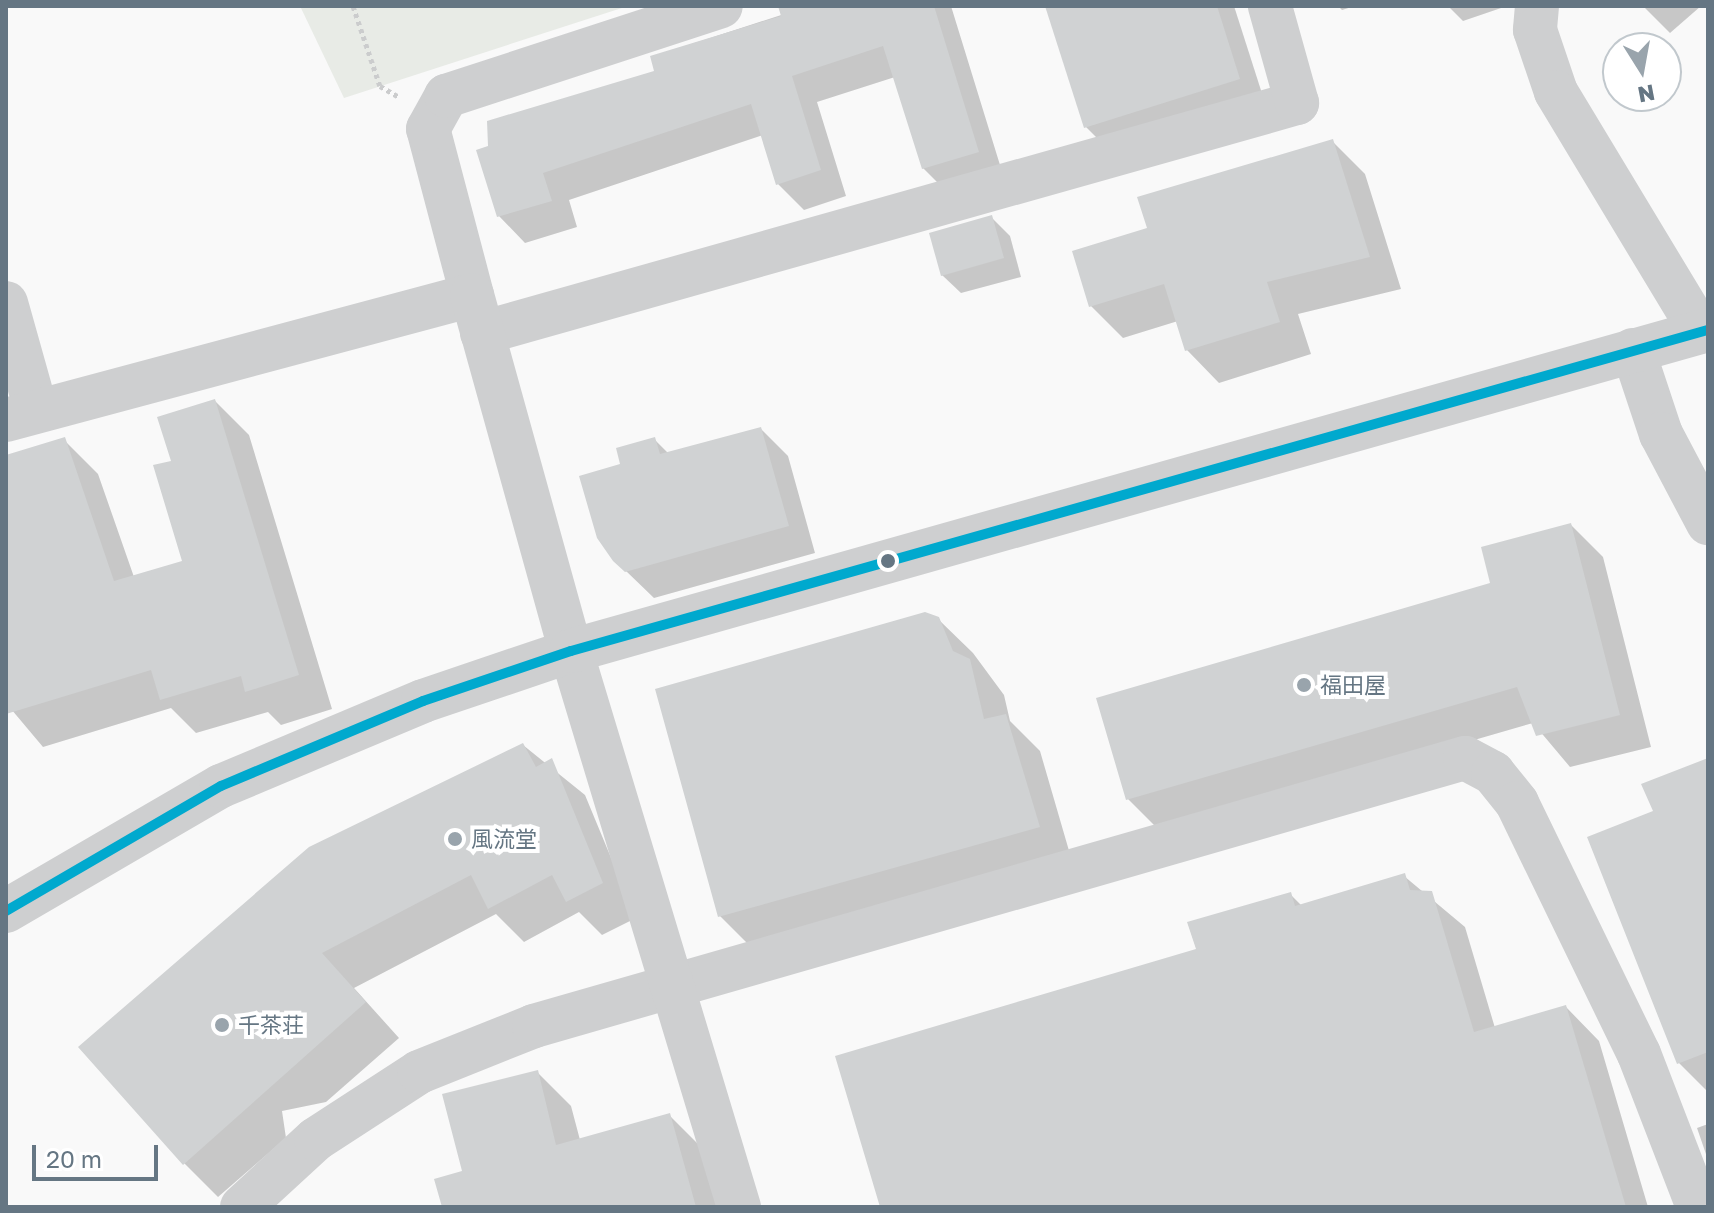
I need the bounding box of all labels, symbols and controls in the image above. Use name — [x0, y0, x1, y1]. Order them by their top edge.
north arrow — [1602, 32, 1682, 112]
text: N — [1636, 79, 1657, 109]
unlabelled marker — [880, 553, 896, 569]
place label: 福田屋 — [1320, 672, 1386, 698]
marker: 福田屋 — [1295, 676, 1313, 694]
place label: 風流堂 — [471, 826, 537, 852]
marker: 風流堂 — [446, 830, 464, 848]
place label: 千茶荘 — [238, 1012, 304, 1038]
marker: 千茶荘 — [213, 1016, 231, 1034]
scale bar — [36, 1129, 162, 1179]
text: 20 m — [46, 1144, 102, 1173]

